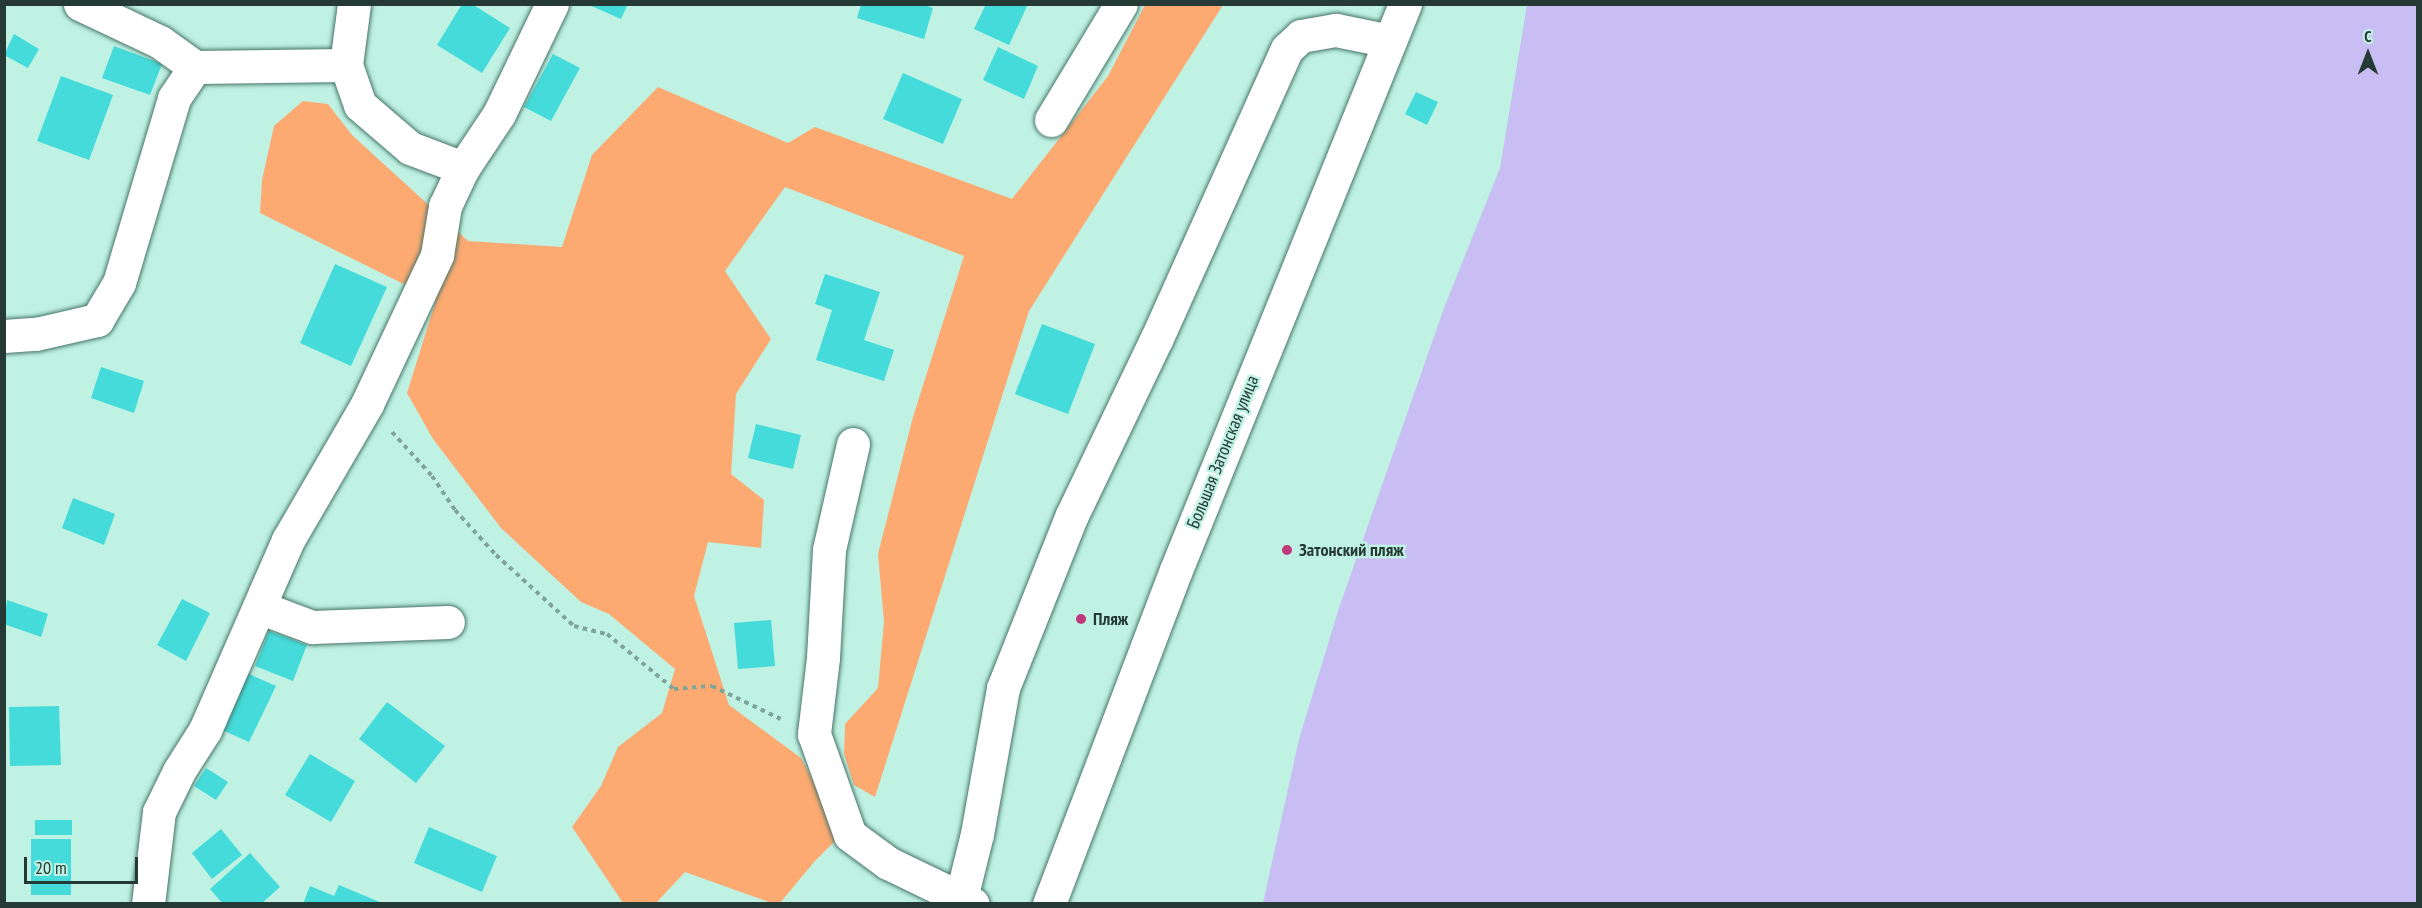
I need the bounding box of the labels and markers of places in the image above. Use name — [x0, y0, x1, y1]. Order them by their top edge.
place label: Затонский пляж — [1299, 539, 1404, 561]
marker: Затонский пляж — [1280, 543, 1294, 557]
place label: Пляж — [1093, 608, 1128, 630]
marker: Пляж — [1074, 612, 1088, 626]

